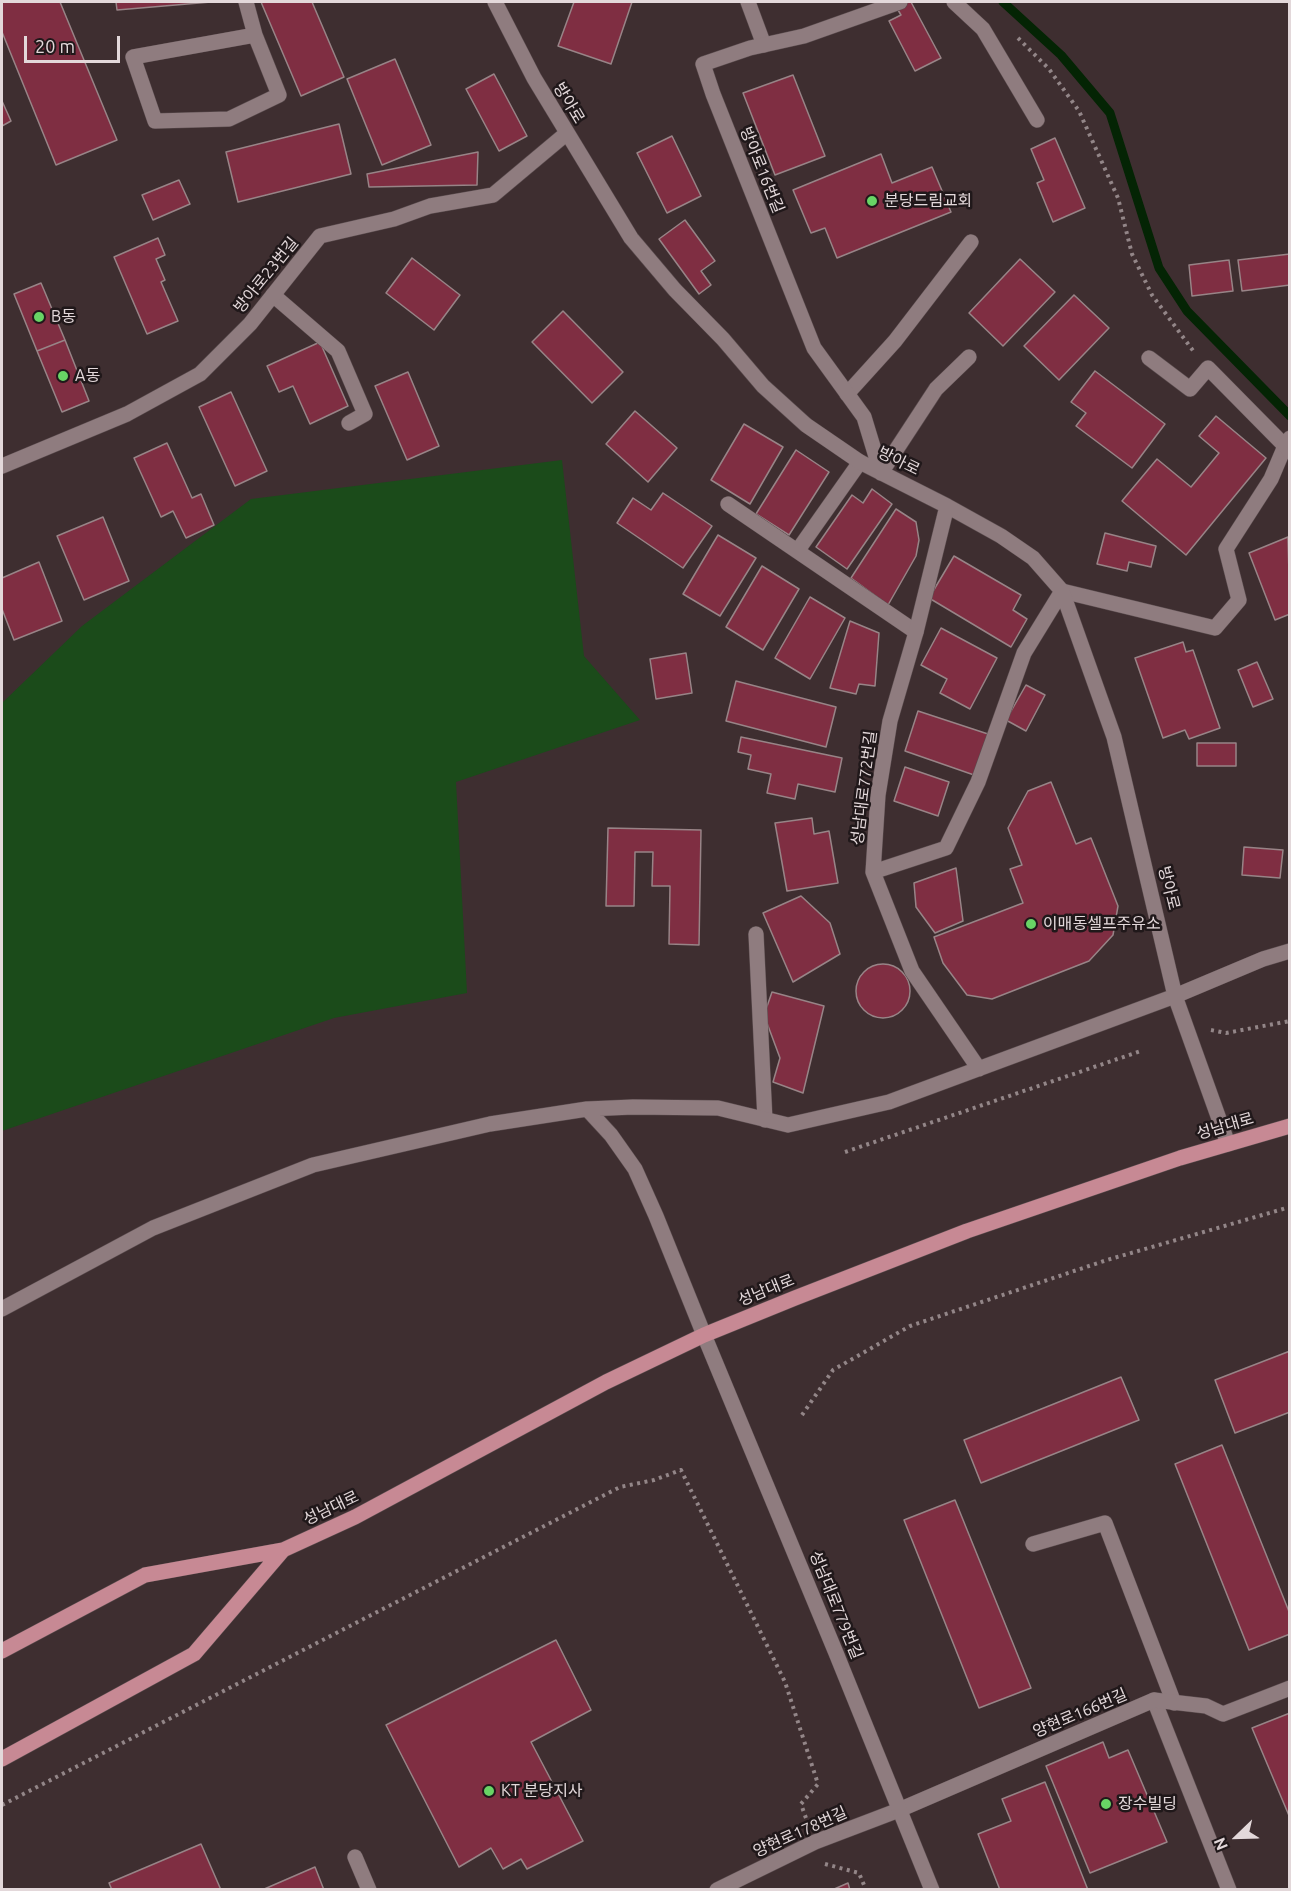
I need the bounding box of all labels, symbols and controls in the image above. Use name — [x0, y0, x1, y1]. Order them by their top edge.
scale bar — [27, 24, 123, 62]
text: 20 m — [35, 36, 75, 56]
street label: 방아로 — [549, 79, 589, 127]
street label: 방아로16번길 — [736, 124, 788, 216]
place label: 분당드림교회 — [884, 191, 972, 211]
marker: 분당드림교회 — [865, 194, 879, 208]
street label: 방아로23번길 — [230, 233, 302, 317]
place label: B동 — [51, 307, 76, 327]
marker: B동 — [32, 310, 46, 324]
place label: A동 — [75, 366, 100, 386]
marker: A동 — [56, 369, 70, 383]
street label: 방아로 — [875, 443, 923, 479]
street label: 성남대로772번길 — [847, 730, 881, 846]
street label: 방아로 — [1154, 864, 1184, 912]
place label: 이매동셀프주유소 — [1043, 914, 1161, 934]
marker: 이매동셀프주유소 — [1024, 917, 1038, 931]
street label: 성남대로 — [1194, 1109, 1256, 1143]
street label: 성남대로 — [735, 1270, 797, 1310]
street label: 성남대로 — [300, 1487, 362, 1529]
street label: 성남대로779번길 — [805, 1548, 867, 1662]
street label: 양현로166번길 — [1030, 1684, 1130, 1742]
place label: KT 분당지사 — [501, 1781, 582, 1801]
marker: KT 분당지사 — [482, 1784, 496, 1798]
place label: 장수빌딩 — [1118, 1794, 1177, 1814]
marker: 장수빌딩 — [1099, 1797, 1113, 1811]
street label: 양현로178번길 — [750, 1803, 850, 1861]
north arrow — [1207, 1807, 1267, 1867]
text: N — [1210, 1835, 1231, 1853]

